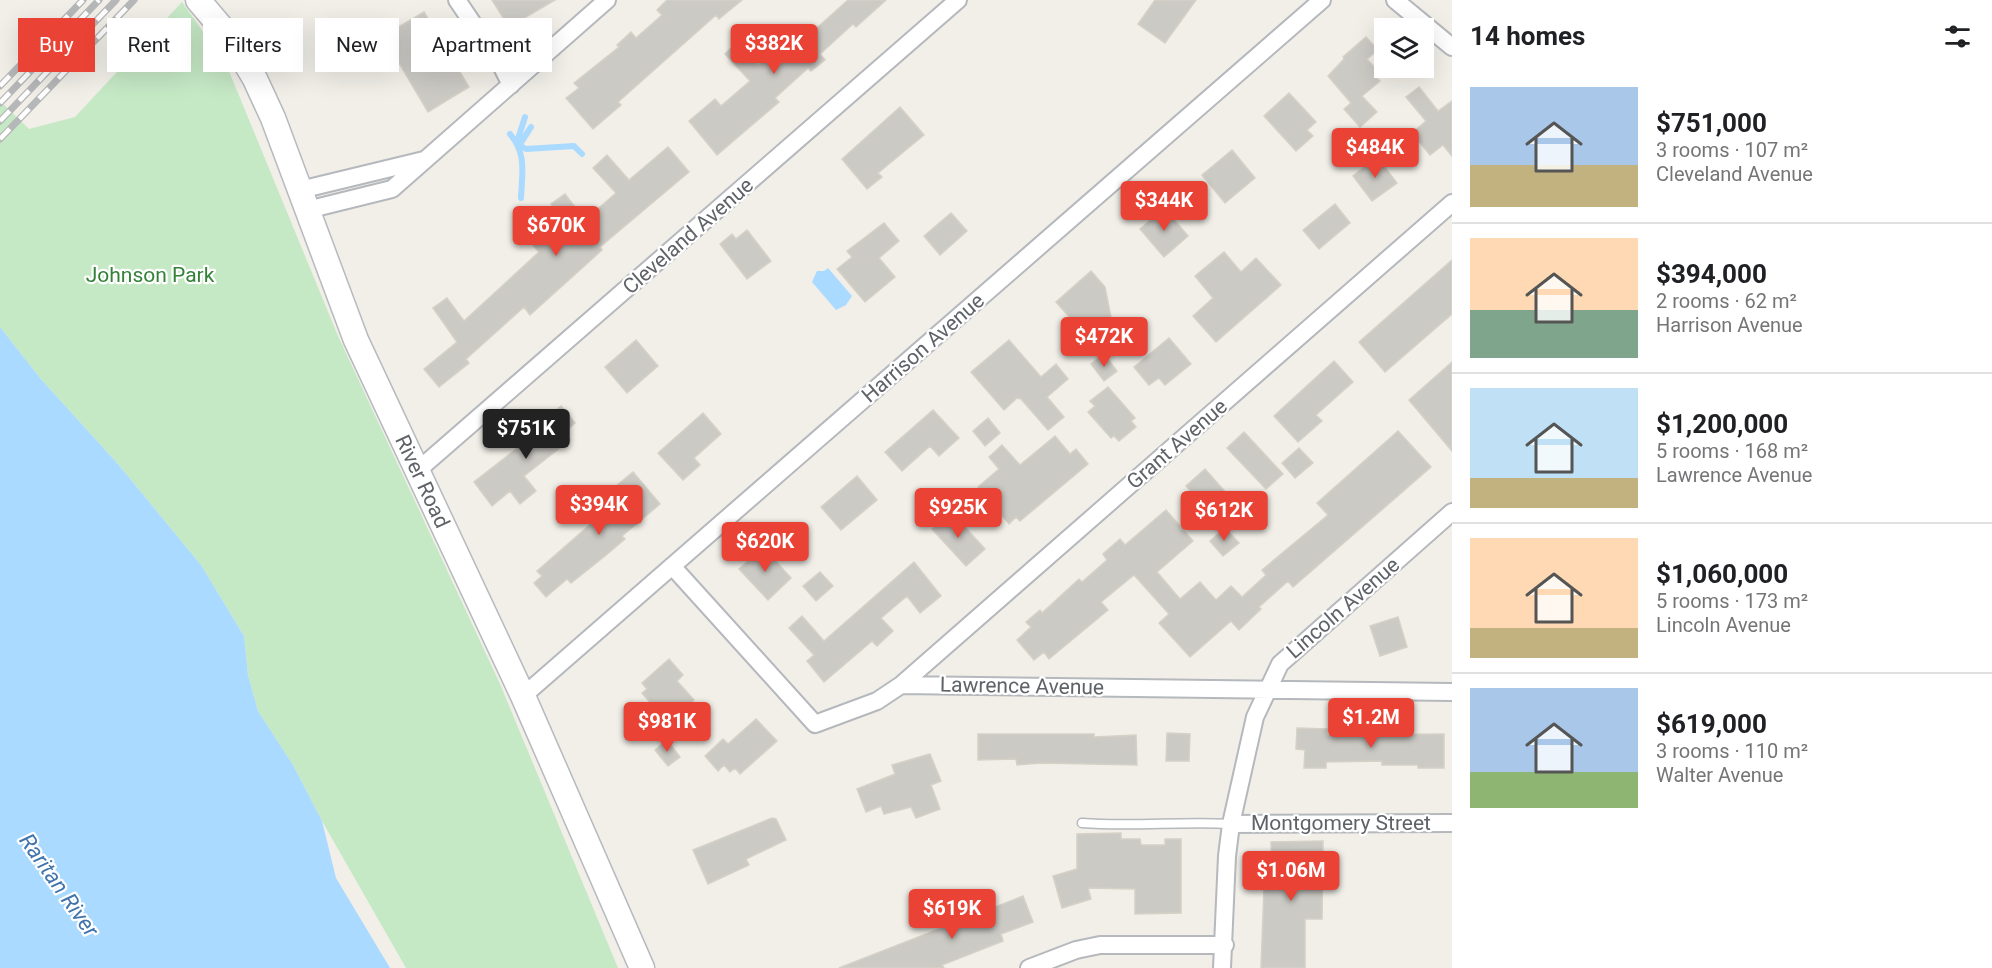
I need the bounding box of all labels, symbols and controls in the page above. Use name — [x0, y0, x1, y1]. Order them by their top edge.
chip: Buy — [18, 18, 95, 72]
chip: Rent — [107, 18, 191, 72]
chip: Filters — [203, 18, 303, 72]
chip: New — [315, 18, 399, 72]
chip: Apartment — [411, 18, 552, 72]
map controls — [1374, 18, 1434, 78]
button: layers — [1374, 18, 1434, 78]
icon: filters — [1941, 20, 1974, 53]
text: 14 homes — [1470, 21, 1585, 51]
pin: $382K — [732, 24, 816, 75]
text: $382K — [745, 31, 803, 55]
text: $751,000 — [1656, 108, 1767, 138]
icon: home — [1518, 111, 1590, 183]
pin: $484K — [1333, 128, 1417, 179]
text: $484K — [1346, 135, 1404, 159]
text: 3 rooms · 107 m² — [1656, 138, 1808, 162]
text: Cleveland Avenue — [1656, 162, 1813, 186]
street label: Cleveland Avenue — [618, 173, 758, 299]
pin: $344K — [1122, 181, 1206, 232]
text: $344K — [1135, 188, 1193, 212]
pin: $670K — [514, 206, 598, 257]
text: $670K — [527, 213, 585, 237]
text: $394,000 — [1656, 259, 1767, 289]
icon: home — [1518, 262, 1590, 334]
park label: Johnson Park — [86, 263, 215, 287]
street label: Harrison Avenue — [857, 288, 989, 408]
text: 2 rooms · 62 m² — [1656, 289, 1797, 313]
text: Harrison Avenue — [1656, 313, 1803, 337]
pin: $472K — [1062, 317, 1146, 368]
text: $472K — [1075, 324, 1133, 348]
street label: Grant Avenue — [1122, 394, 1232, 494]
pin: $751K — [484, 409, 568, 460]
text: $1,200,000 — [1656, 409, 1788, 439]
icon: home — [1518, 412, 1590, 484]
text: $751K — [497, 416, 555, 440]
street label: River Road — [390, 431, 454, 532]
text: 5 rooms · 168 m² — [1656, 439, 1808, 463]
text: Lawrence Avenue — [1656, 463, 1812, 487]
pin: $394K — [557, 485, 641, 536]
pin: $925K — [916, 488, 1000, 539]
pin: $612K — [1182, 491, 1266, 542]
text: $394K — [570, 492, 628, 516]
text: $925K — [929, 495, 987, 519]
text: $612K — [1195, 498, 1253, 522]
pin: $620K — [723, 522, 807, 573]
text: $620K — [736, 529, 794, 553]
street label: Lincoln Avenue — [1282, 553, 1404, 663]
text: $1,060,000 — [1656, 559, 1788, 589]
icon: home — [1518, 562, 1590, 634]
text: 5 rooms · 173 m² — [1656, 589, 1808, 613]
text: Lincoln Avenue — [1656, 613, 1791, 637]
street label: Lawrence Avenue — [940, 673, 1104, 699]
pin: $1.2M — [1329, 698, 1413, 749]
pin: $981K — [625, 702, 709, 753]
text: $1.2M — [1342, 705, 1400, 729]
text: $981K — [638, 709, 696, 733]
text: $619,000 — [1656, 709, 1767, 739]
icon: home — [1518, 712, 1590, 784]
text: 3 rooms · 110 m² — [1656, 739, 1808, 763]
text: Walter Avenue — [1656, 763, 1783, 787]
street label: Montgomery Street — [1251, 811, 1431, 835]
water label: Raritan River — [14, 829, 104, 942]
pin: $1.06M — [1242, 851, 1340, 902]
text: $1.06M — [1256, 858, 1326, 882]
pin: $619K — [910, 889, 994, 940]
text: $619K — [923, 896, 981, 920]

